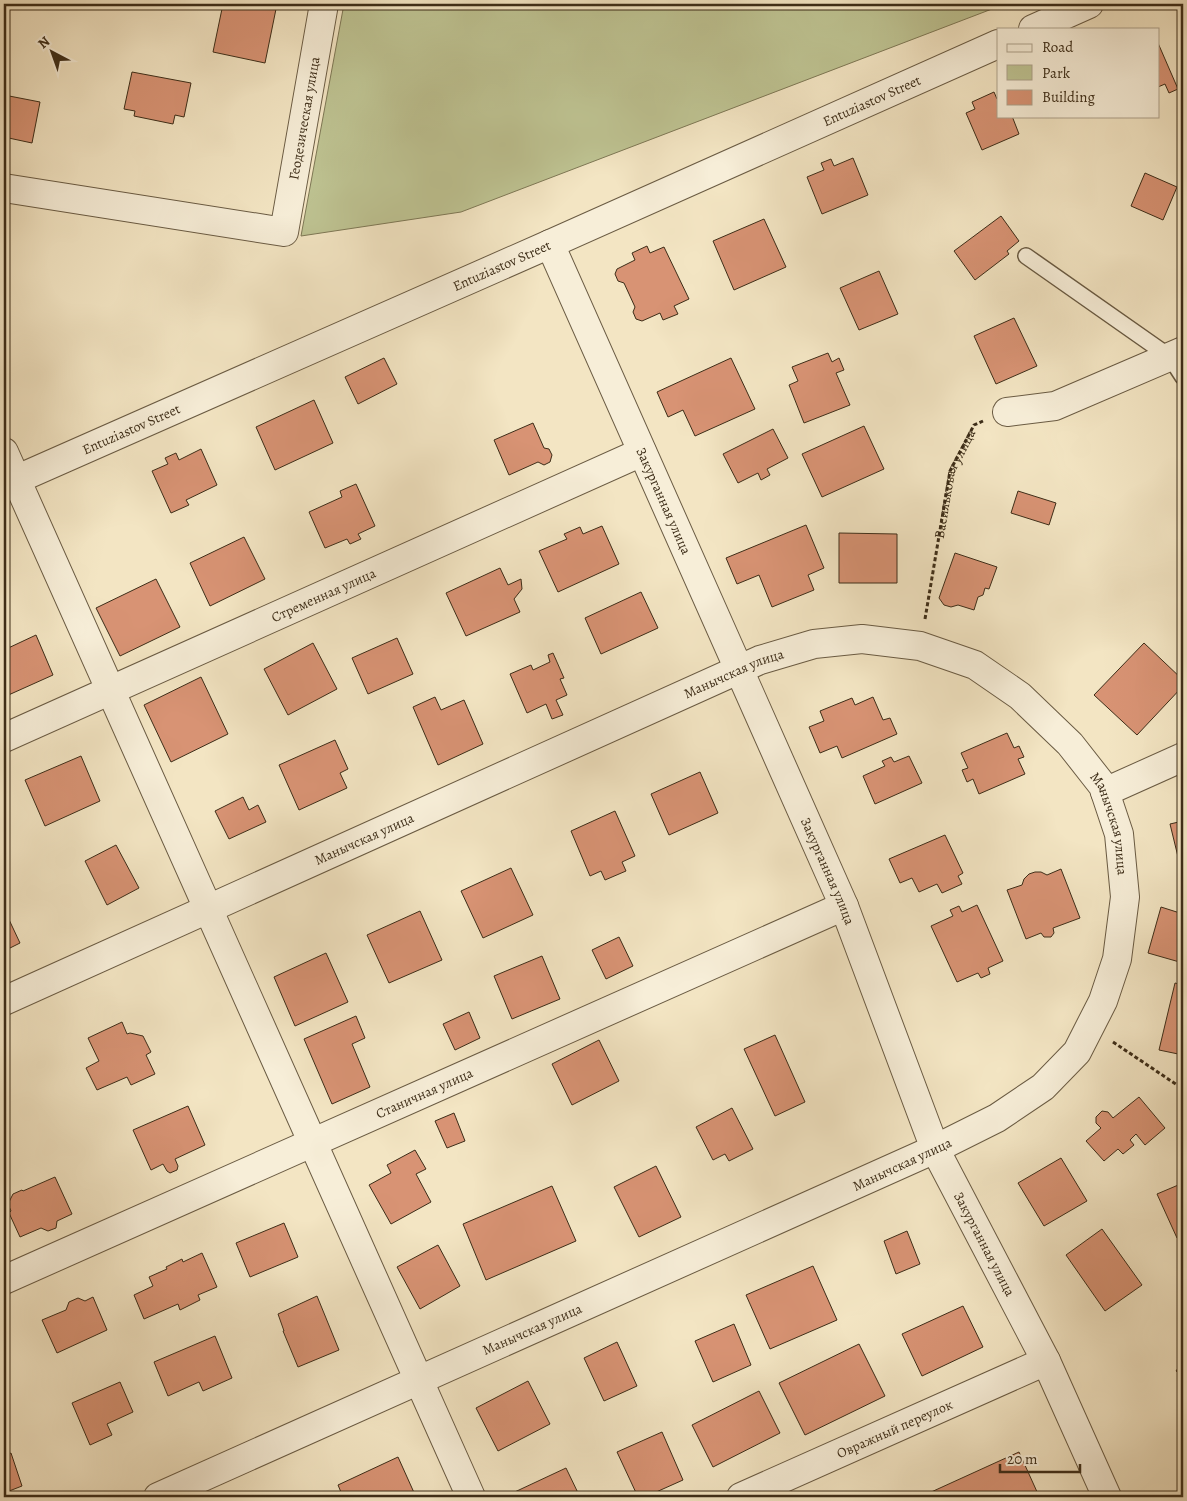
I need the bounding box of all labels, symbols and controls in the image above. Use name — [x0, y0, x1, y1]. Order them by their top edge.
north arrow — [28, 28, 78, 78]
legend — [997, 28, 1160, 118]
text: N — [34, 32, 54, 53]
text: Road — [1042, 37, 1074, 57]
street label: Геодезическая улица — [284, 55, 325, 181]
text: Park — [1042, 63, 1071, 83]
street label: Entuziastov Street — [820, 71, 924, 131]
text: Building — [1042, 87, 1095, 107]
street label: Entuziastov Street — [450, 236, 554, 296]
street label: Entuziastov Street — [79, 399, 184, 459]
street label: Васильковая улица — [930, 425, 981, 540]
street label: Закурганная улица — [632, 444, 696, 558]
street label: Стременная улица — [268, 563, 379, 627]
street label: Манычская улица — [681, 644, 787, 703]
street label: Манычская улица — [1086, 768, 1132, 876]
street label: Манычская улица — [311, 808, 418, 870]
street label: Закурганная улица — [796, 815, 859, 928]
street label: Станичная улица — [373, 1063, 477, 1123]
street label: Манычская улица — [850, 1133, 955, 1196]
street label: Закурганная улица — [949, 1189, 1020, 1300]
street label: Манычская улица — [479, 1299, 585, 1360]
street label: Овражный переулок — [834, 1395, 956, 1463]
scale bar — [1000, 1441, 1080, 1473]
text: 20 m — [1007, 1449, 1038, 1469]

